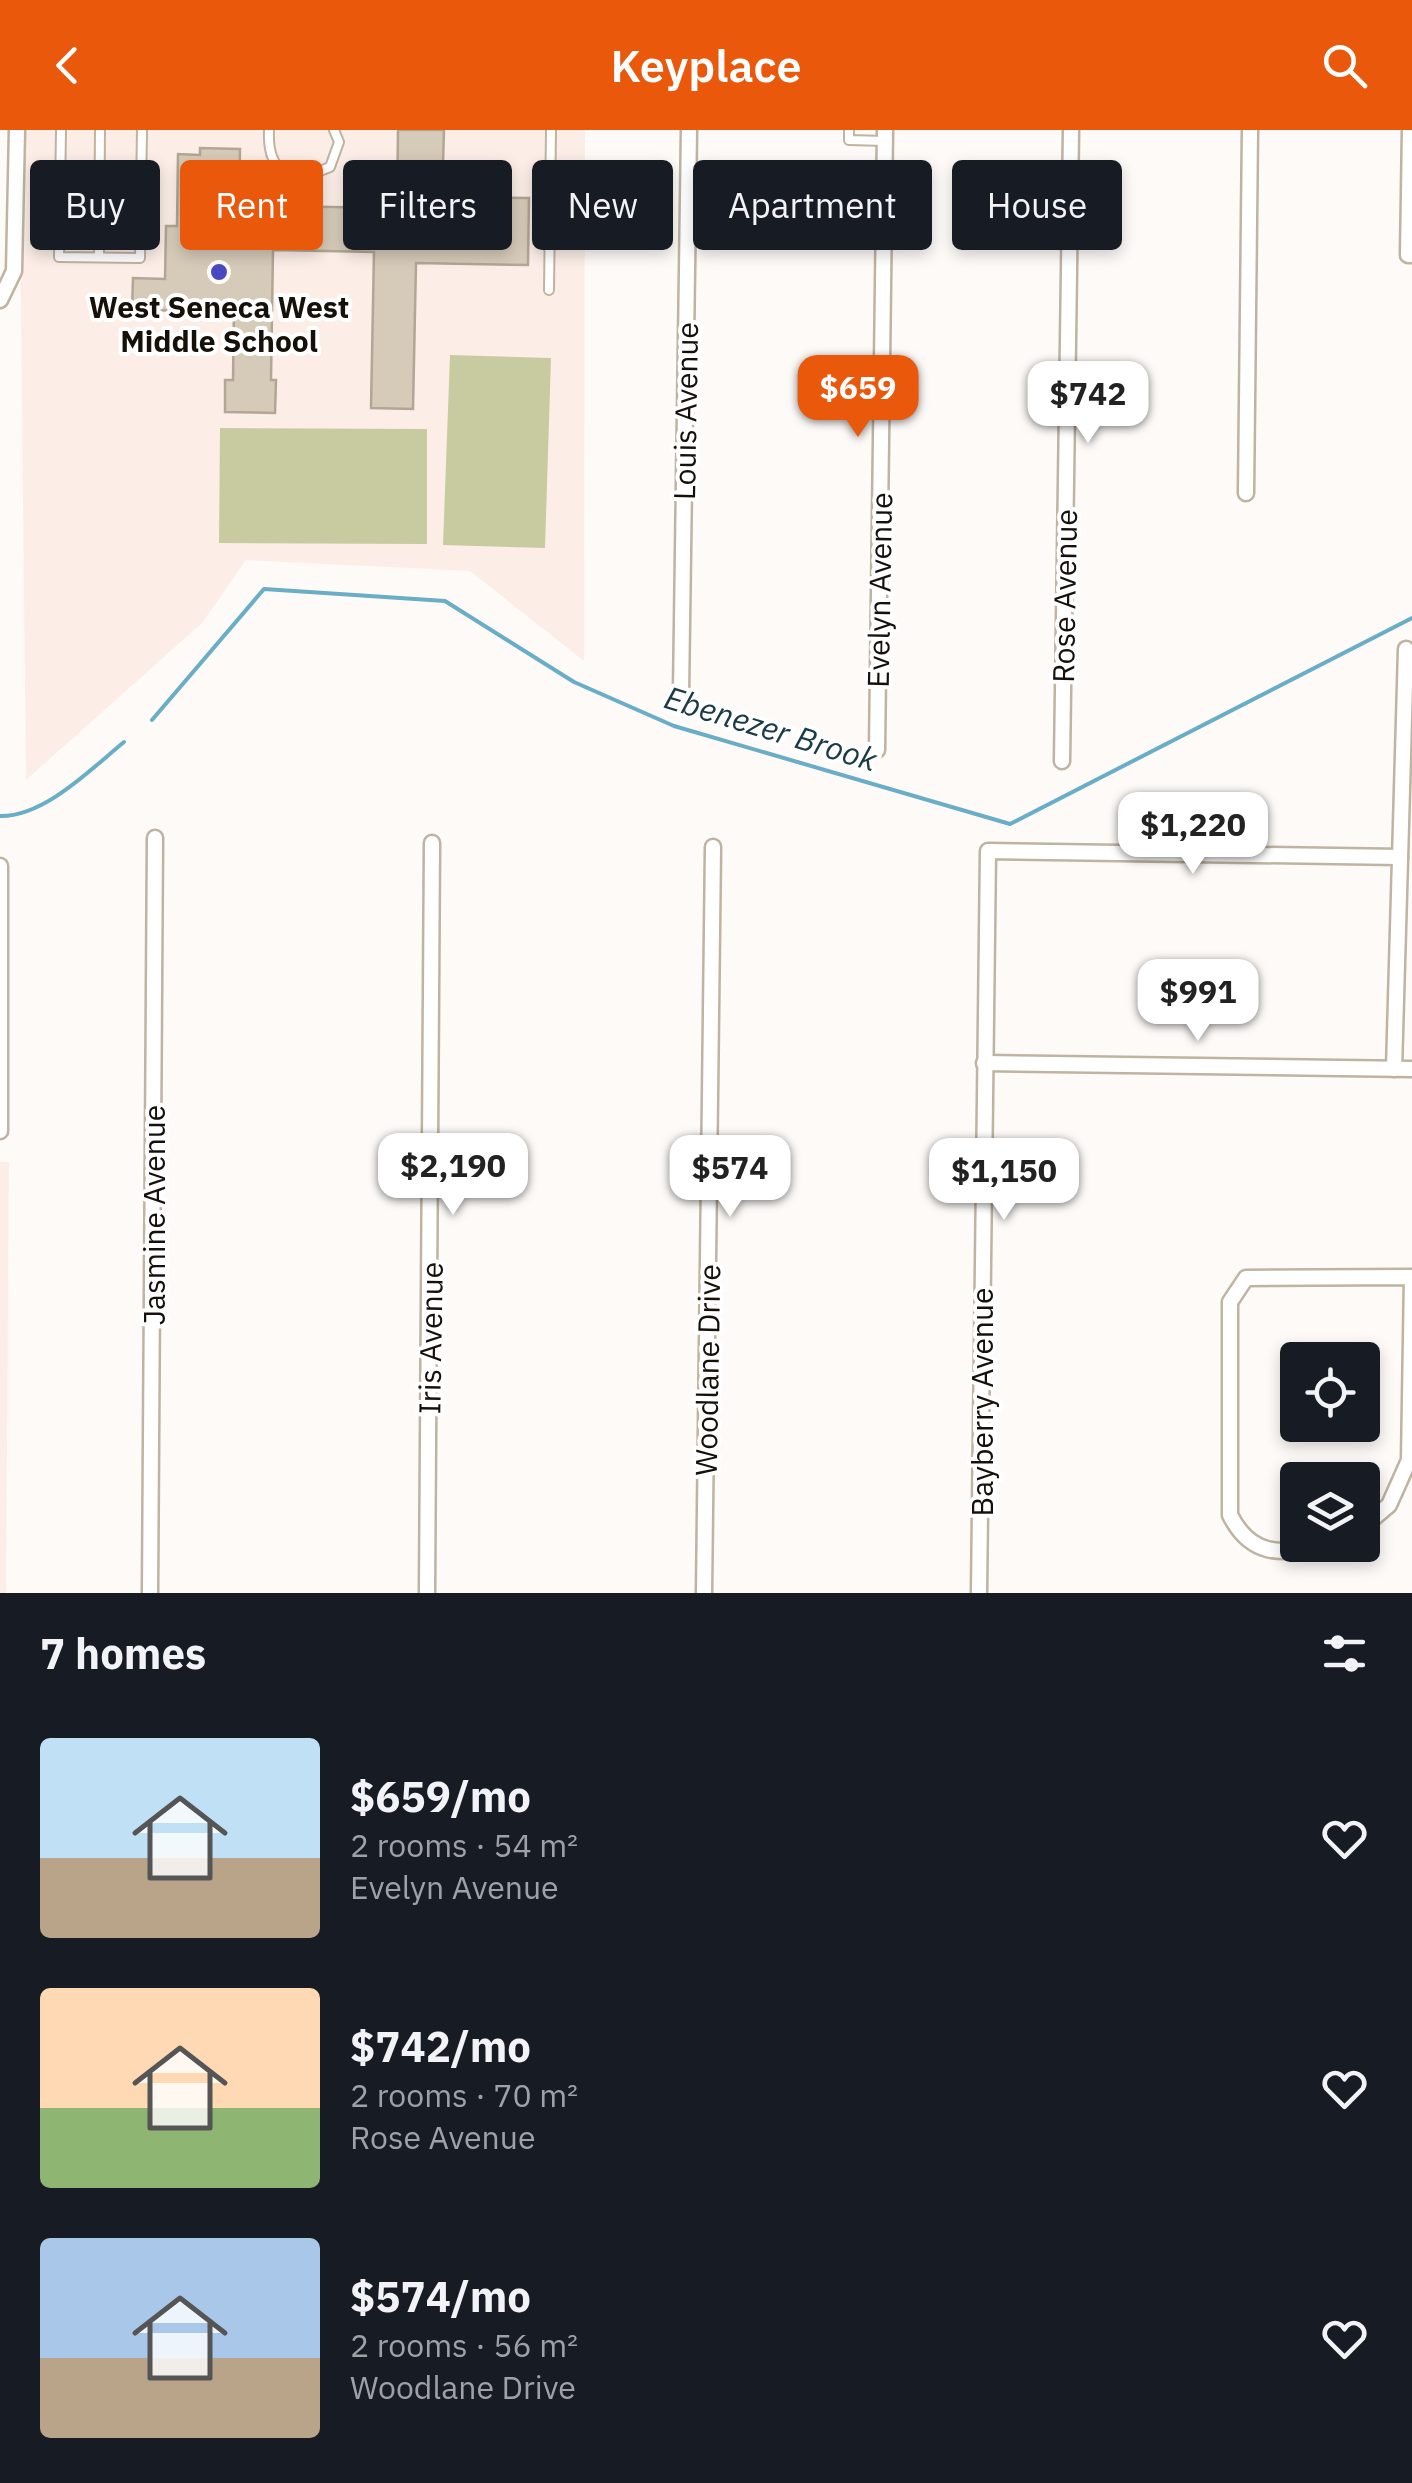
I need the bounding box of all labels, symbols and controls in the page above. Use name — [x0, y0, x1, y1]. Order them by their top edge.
text: Keyplace — [610, 36, 802, 94]
icon: back — [40, 38, 95, 93]
icon: search — [1317, 38, 1372, 93]
chip: Buy — [30, 160, 160, 250]
chip: Rent — [180, 160, 323, 250]
chip: Filters — [343, 160, 512, 250]
chip: New — [532, 160, 673, 250]
chip: Apartment — [693, 160, 932, 250]
chip: House — [952, 160, 1122, 250]
marker: West Seneca West Middle School — [208, 261, 230, 283]
place label: West Seneca West Middle School — [89, 287, 349, 360]
street label: Louis Avenue — [664, 322, 706, 500]
pin: $659 — [799, 355, 917, 440]
pin: $742 — [1029, 361, 1147, 446]
text: $659 — [820, 366, 896, 408]
text: $742 — [1050, 372, 1126, 414]
street label: Evelyn Avenue — [858, 492, 900, 688]
street label: Rose Avenue — [1043, 509, 1085, 683]
water label: Ebenezer Brook — [660, 676, 884, 781]
pin: $1,220 — [1112, 792, 1274, 877]
text: $1,220 — [1140, 803, 1246, 845]
pin: $991 — [1139, 959, 1257, 1044]
text: $991 — [1160, 970, 1236, 1012]
street label: Jasmine Avenue — [134, 1105, 173, 1325]
pin: $2,190 — [372, 1133, 534, 1218]
pin: $574 — [671, 1135, 789, 1220]
pin: $1,150 — [923, 1138, 1085, 1223]
text: $2,190 — [400, 1144, 506, 1186]
text: $574 — [692, 1146, 768, 1188]
text: $1,150 — [951, 1149, 1057, 1191]
street label: Iris Avenue — [409, 1261, 451, 1415]
street label: Woodlane Drive — [686, 1264, 728, 1476]
street label: Bayberry Avenue — [962, 1288, 1001, 1516]
map controls — [1280, 1342, 1380, 1562]
button: locate — [1280, 1342, 1380, 1442]
button: layers — [1280, 1462, 1380, 1562]
text: 7 homes — [40, 1626, 206, 1681]
icon: filters — [1317, 1626, 1372, 1681]
text: $659/mo — [350, 1769, 531, 1824]
icon: home — [120, 1778, 240, 1898]
icon: heart — [1317, 1811, 1372, 1866]
text: 2 rooms · 54 m² — [350, 1824, 578, 1866]
text: Evelyn Avenue — [350, 1866, 559, 1908]
text: $742/mo — [350, 2019, 531, 2074]
icon: home — [120, 2028, 240, 2148]
icon: heart — [1317, 2061, 1372, 2116]
text: 2 rooms · 70 m² — [350, 2074, 578, 2116]
text: Rose Avenue — [350, 2116, 535, 2158]
text: $574/mo — [350, 2269, 531, 2324]
icon: home — [120, 2278, 240, 2398]
icon: heart — [1317, 2311, 1372, 2366]
text: 2 rooms · 56 m² — [350, 2324, 578, 2366]
text: Woodlane Drive — [350, 2366, 576, 2408]

